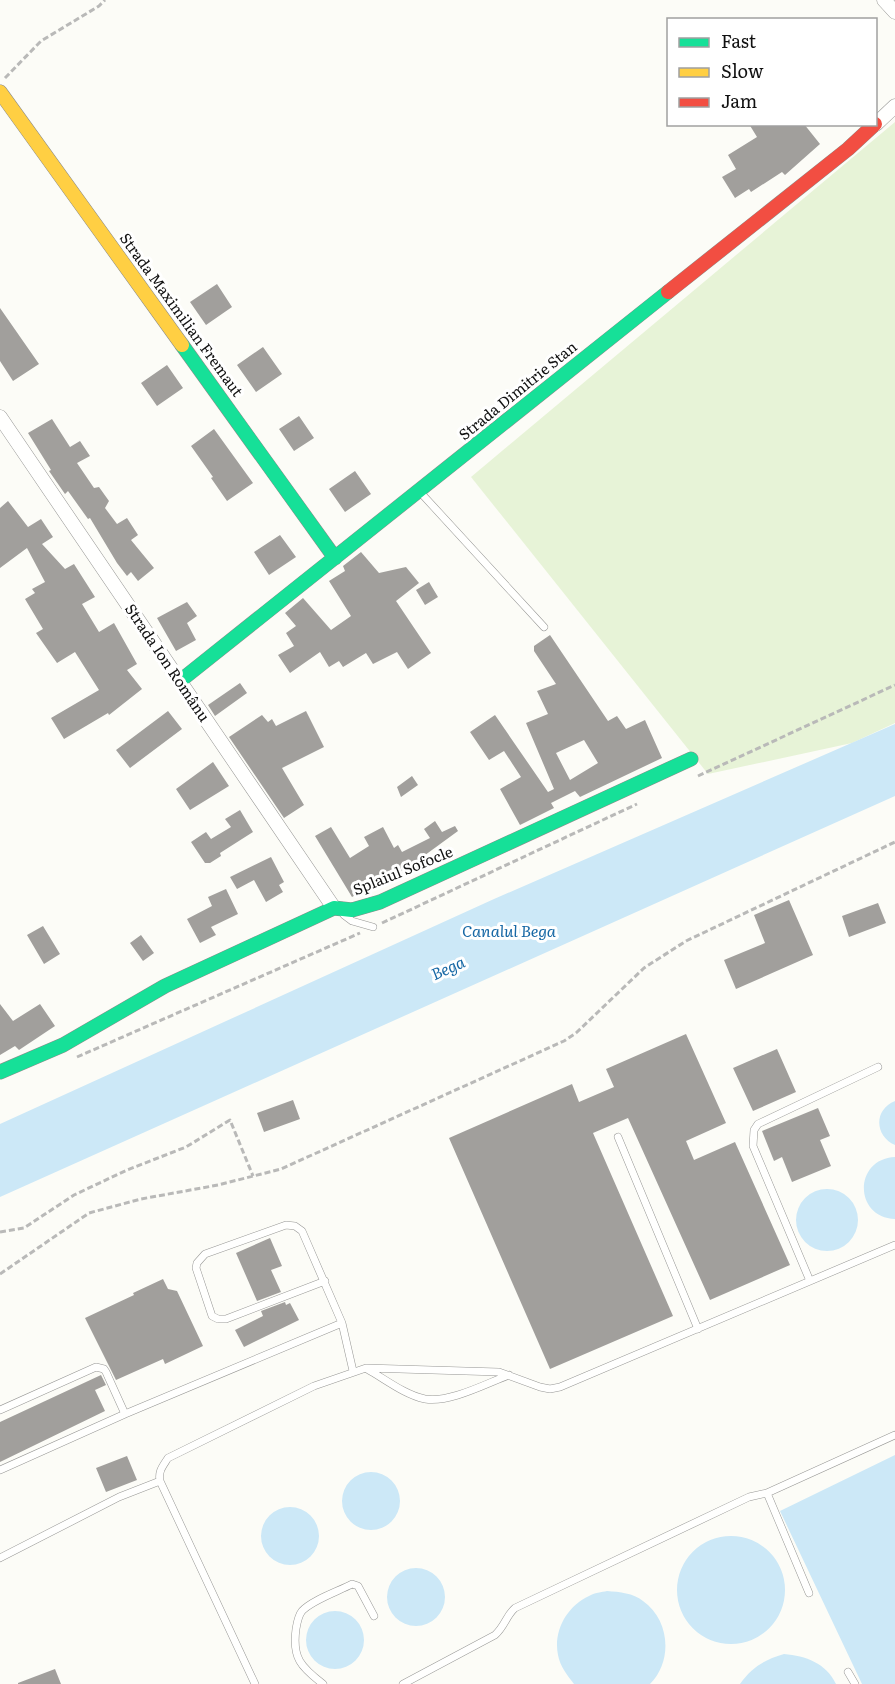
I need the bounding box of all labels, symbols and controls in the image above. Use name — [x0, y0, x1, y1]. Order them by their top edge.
legend — [667, 18, 877, 126]
text: Fast — [721, 27, 757, 54]
text: Slow — [721, 57, 764, 84]
text: Jam — [721, 87, 757, 114]
street label: Strada Maximilian Fremaut — [115, 227, 250, 401]
street label: Strada Dimitrie Stan — [453, 335, 581, 445]
street label: Strada Ion Românu — [120, 598, 217, 726]
street label: Splaiul Sofocle — [349, 839, 456, 900]
water label: Canalul Bega — [462, 918, 557, 942]
water label: Bega — [427, 949, 469, 985]

